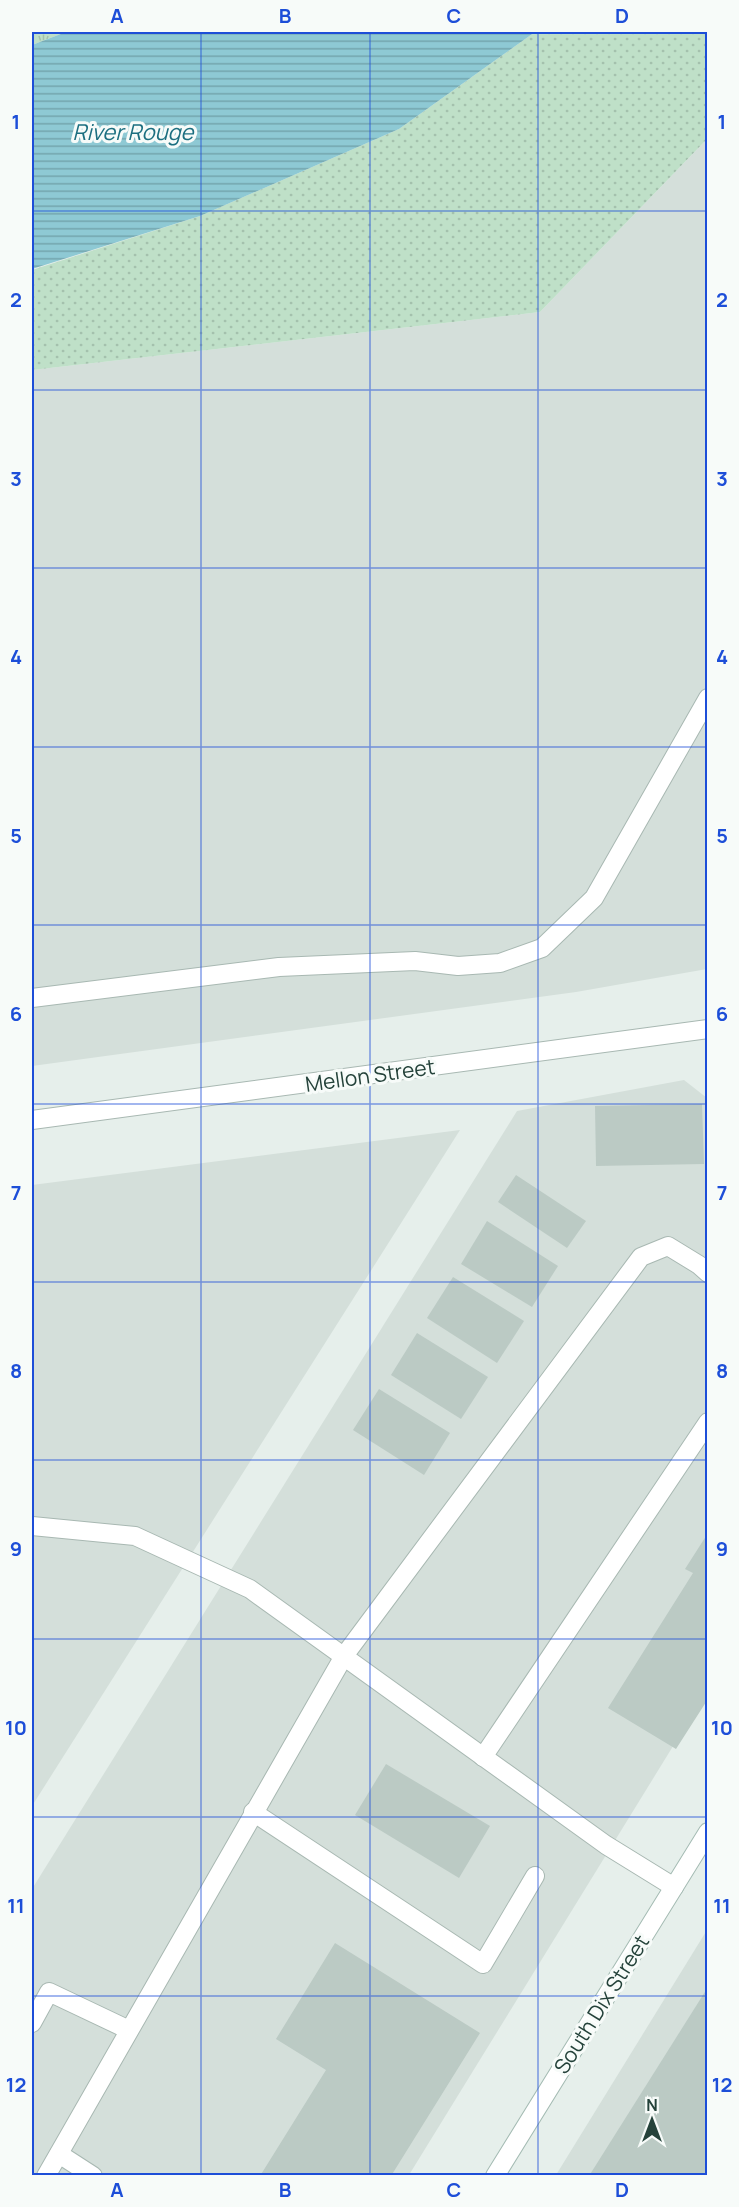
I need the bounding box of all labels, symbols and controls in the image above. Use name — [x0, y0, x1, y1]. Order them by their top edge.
text: A — [110, 2, 124, 29]
text: B — [279, 2, 292, 29]
text: C — [447, 2, 461, 29]
text: D — [615, 2, 629, 29]
text: 1 — [12, 108, 20, 135]
text: 1 — [718, 108, 726, 135]
water label: River Rouge — [73, 117, 195, 147]
text: 2 — [10, 286, 22, 313]
text: 2 — [716, 286, 728, 313]
text: 3 — [10, 465, 22, 492]
text: 3 — [716, 465, 728, 492]
text: 4 — [10, 643, 22, 670]
text: 4 — [716, 643, 728, 670]
text: 5 — [10, 822, 22, 849]
text: 5 — [716, 822, 728, 849]
text: 6 — [10, 1000, 22, 1027]
text: 6 — [716, 1000, 728, 1027]
street label: Mellon Street — [303, 1052, 437, 1098]
text: 7 — [11, 1179, 21, 1206]
text: 7 — [717, 1179, 727, 1206]
text: 8 — [10, 1357, 22, 1384]
text: 8 — [716, 1357, 728, 1384]
text: 9 — [10, 1535, 22, 1562]
text: 9 — [716, 1535, 728, 1562]
text: 10 — [5, 1714, 27, 1741]
text: 10 — [711, 1714, 733, 1741]
text: 11 — [7, 1892, 25, 1919]
text: 11 — [713, 1892, 731, 1919]
street label: South Dix Street — [547, 1929, 655, 2079]
text: 12 — [6, 2071, 26, 2098]
text: 12 — [712, 2071, 732, 2098]
north arrow — [622, 2090, 682, 2150]
text: N — [646, 2094, 658, 2116]
text: A — [110, 2176, 124, 2203]
text: B — [279, 2176, 292, 2203]
text: C — [447, 2176, 461, 2203]
text: D — [615, 2176, 629, 2203]

